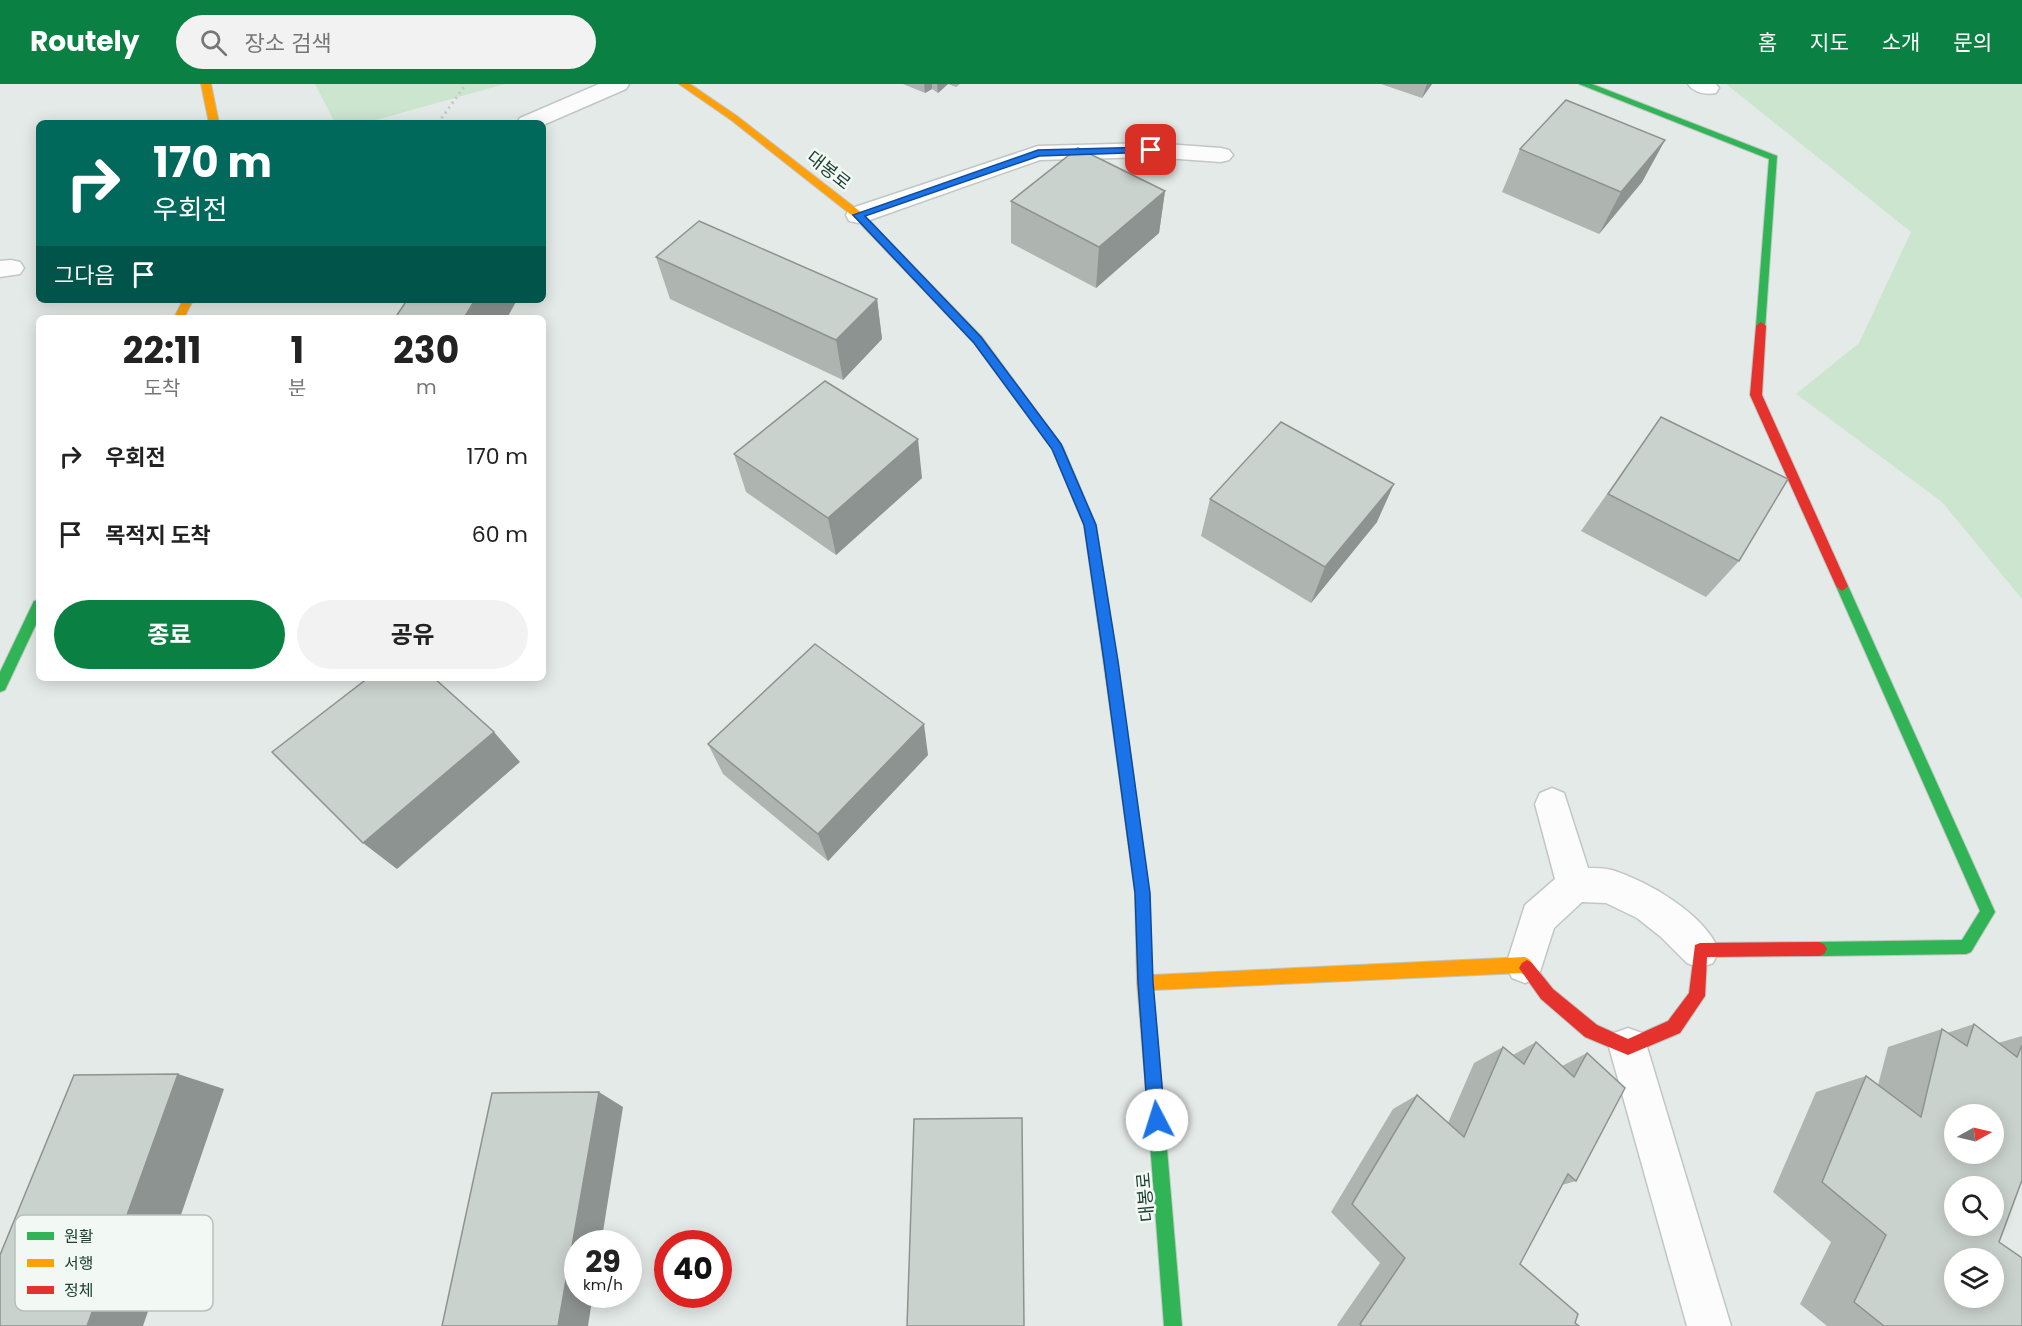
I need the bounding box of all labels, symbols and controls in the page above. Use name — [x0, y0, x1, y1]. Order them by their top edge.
search box — [176, 15, 596, 69]
text: Routely — [30, 22, 140, 61]
icon: search — [197, 26, 230, 59]
text: 장소 검색 — [245, 28, 331, 59]
text: 홈 — [1758, 28, 1777, 57]
text: 지도 — [1810, 28, 1849, 57]
text: 소개 — [1882, 28, 1920, 57]
text: 문의 — [1953, 28, 1992, 57]
pin — [1125, 124, 1176, 175]
text: 170 m — [153, 133, 272, 192]
icon: arrive — [1134, 133, 1167, 166]
icon: right — [54, 144, 132, 222]
street label: 대봉로 — [802, 145, 856, 195]
text: 우회전 — [153, 191, 228, 228]
icon: arrive — [127, 258, 160, 291]
text: 그다음 — [54, 260, 115, 291]
text: 22:11 — [123, 325, 201, 376]
text: 1 — [291, 325, 304, 376]
text: 230 — [393, 325, 459, 376]
text: m — [416, 373, 437, 401]
text: 도착 — [144, 374, 180, 402]
text: 분 — [288, 374, 306, 402]
icon: right — [54, 440, 87, 473]
text: 170 m — [467, 441, 528, 472]
text: 우회전 — [105, 442, 166, 473]
icon: arrive — [54, 518, 87, 551]
text: 60 m — [472, 519, 528, 550]
text: 목적지 도착 — [105, 520, 211, 551]
button: 종료 — [54, 600, 285, 669]
button: 공유 — [297, 600, 528, 669]
position arrow — [1125, 1088, 1189, 1152]
north arrow — [1944, 1104, 2004, 1164]
map controls — [1944, 1104, 2004, 1308]
street label: 대봉로 — [1130, 1171, 1160, 1223]
button: search — [1944, 1176, 2004, 1236]
legend — [15, 1215, 213, 1311]
text: 원활 — [64, 1225, 94, 1248]
speed limit sign: 40 — [654, 1230, 732, 1308]
text: 29 — [585, 1240, 621, 1283]
button: layers — [1944, 1248, 2004, 1308]
text: 서행 — [64, 1252, 93, 1275]
text: km/h — [583, 1274, 623, 1295]
text: 정체 — [64, 1279, 93, 1302]

